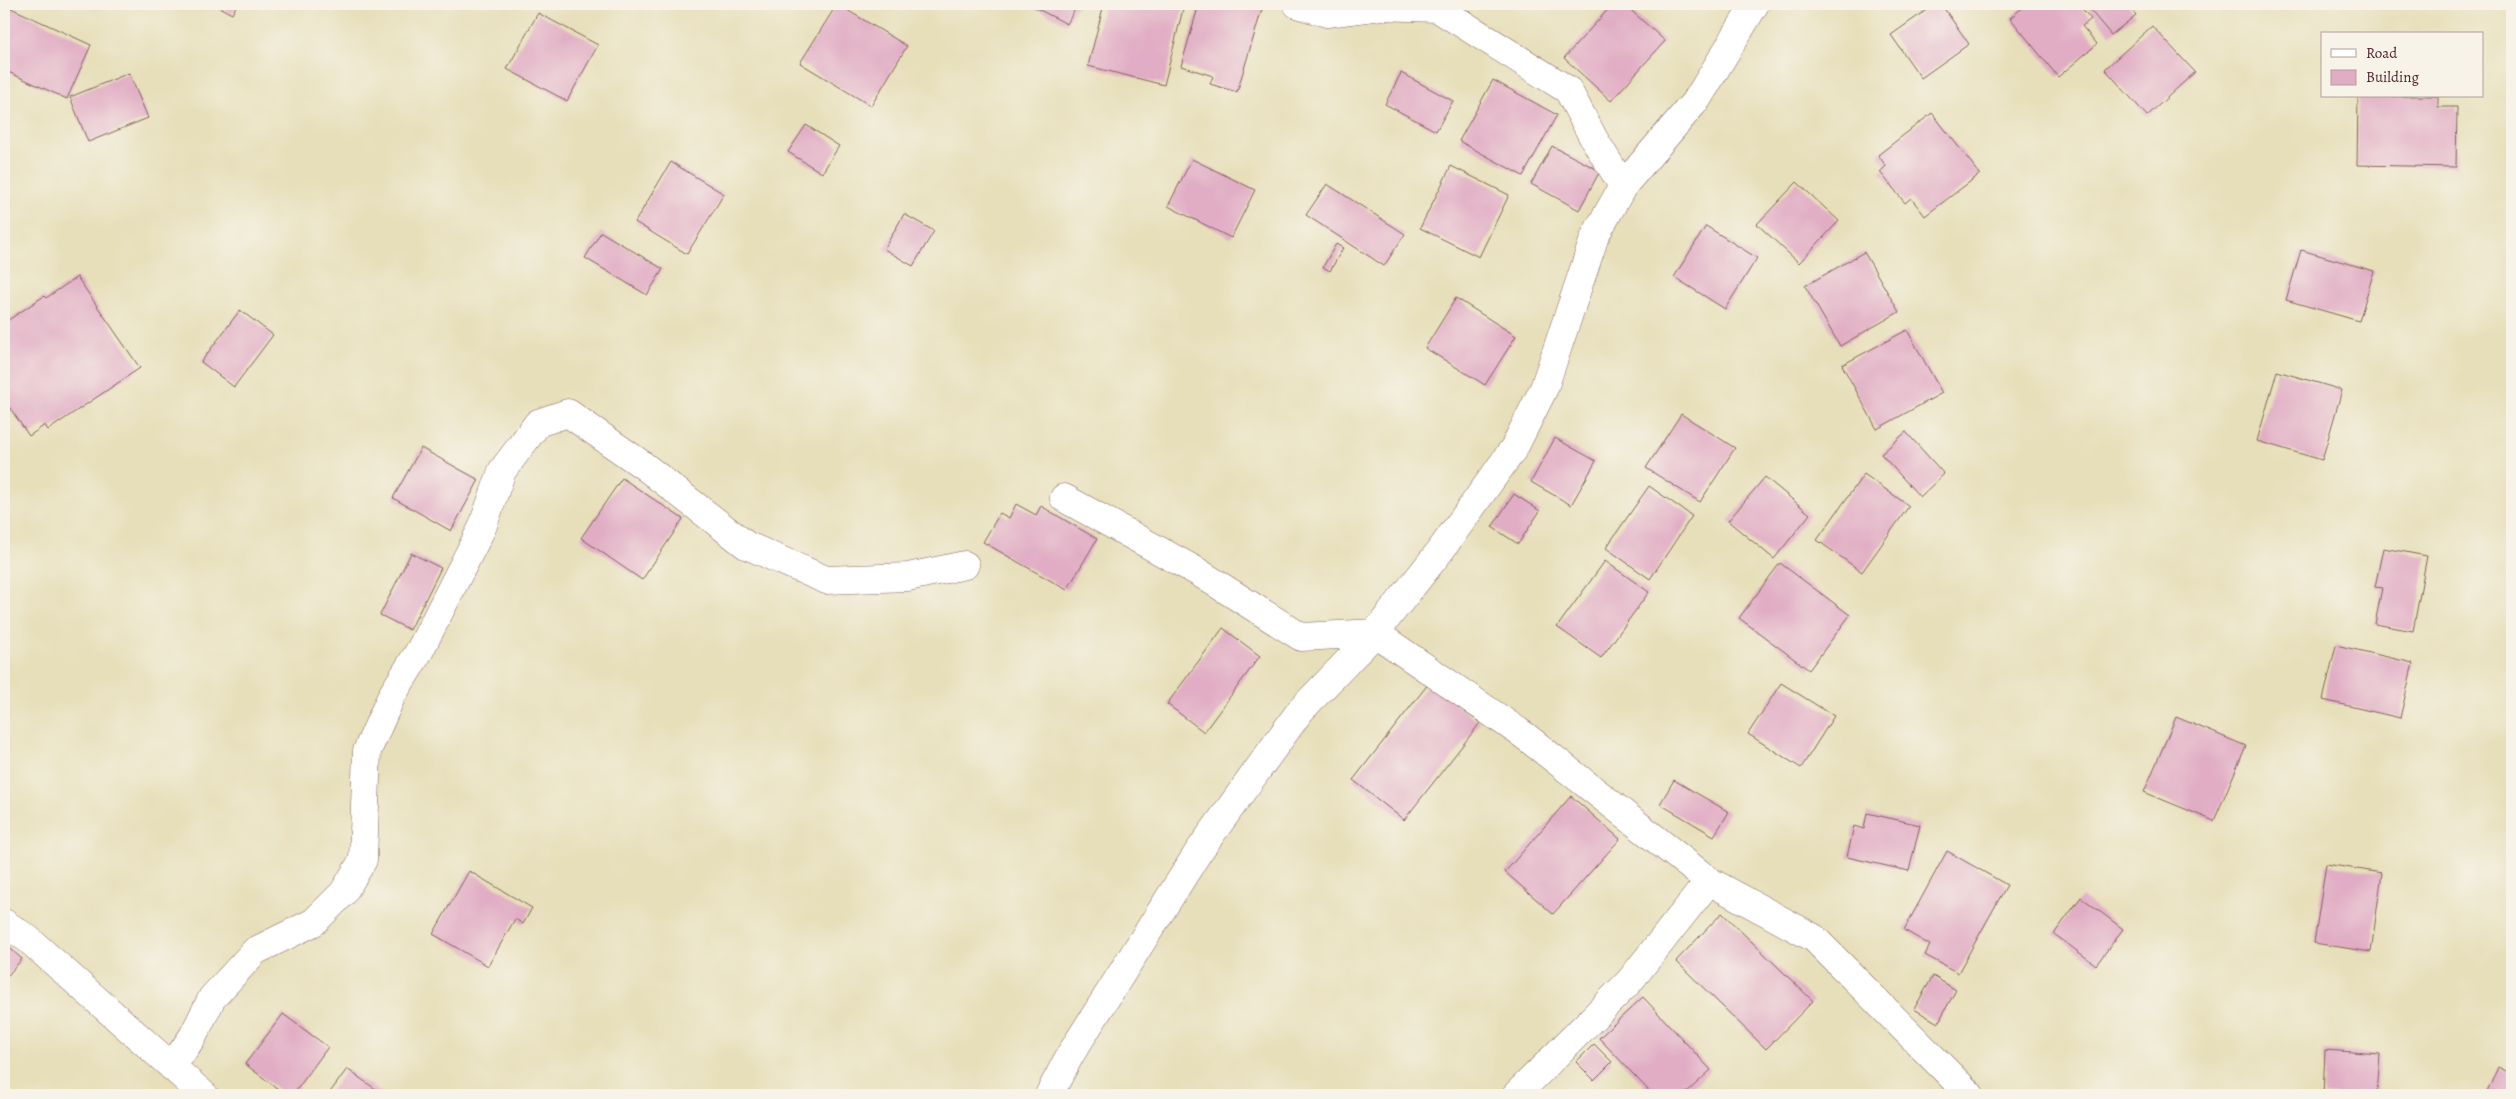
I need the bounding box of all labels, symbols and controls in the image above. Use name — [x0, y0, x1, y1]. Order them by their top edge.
legend — [2321, 32, 2484, 98]
text: Road — [2366, 43, 2398, 63]
text: Building — [2366, 67, 2419, 87]

